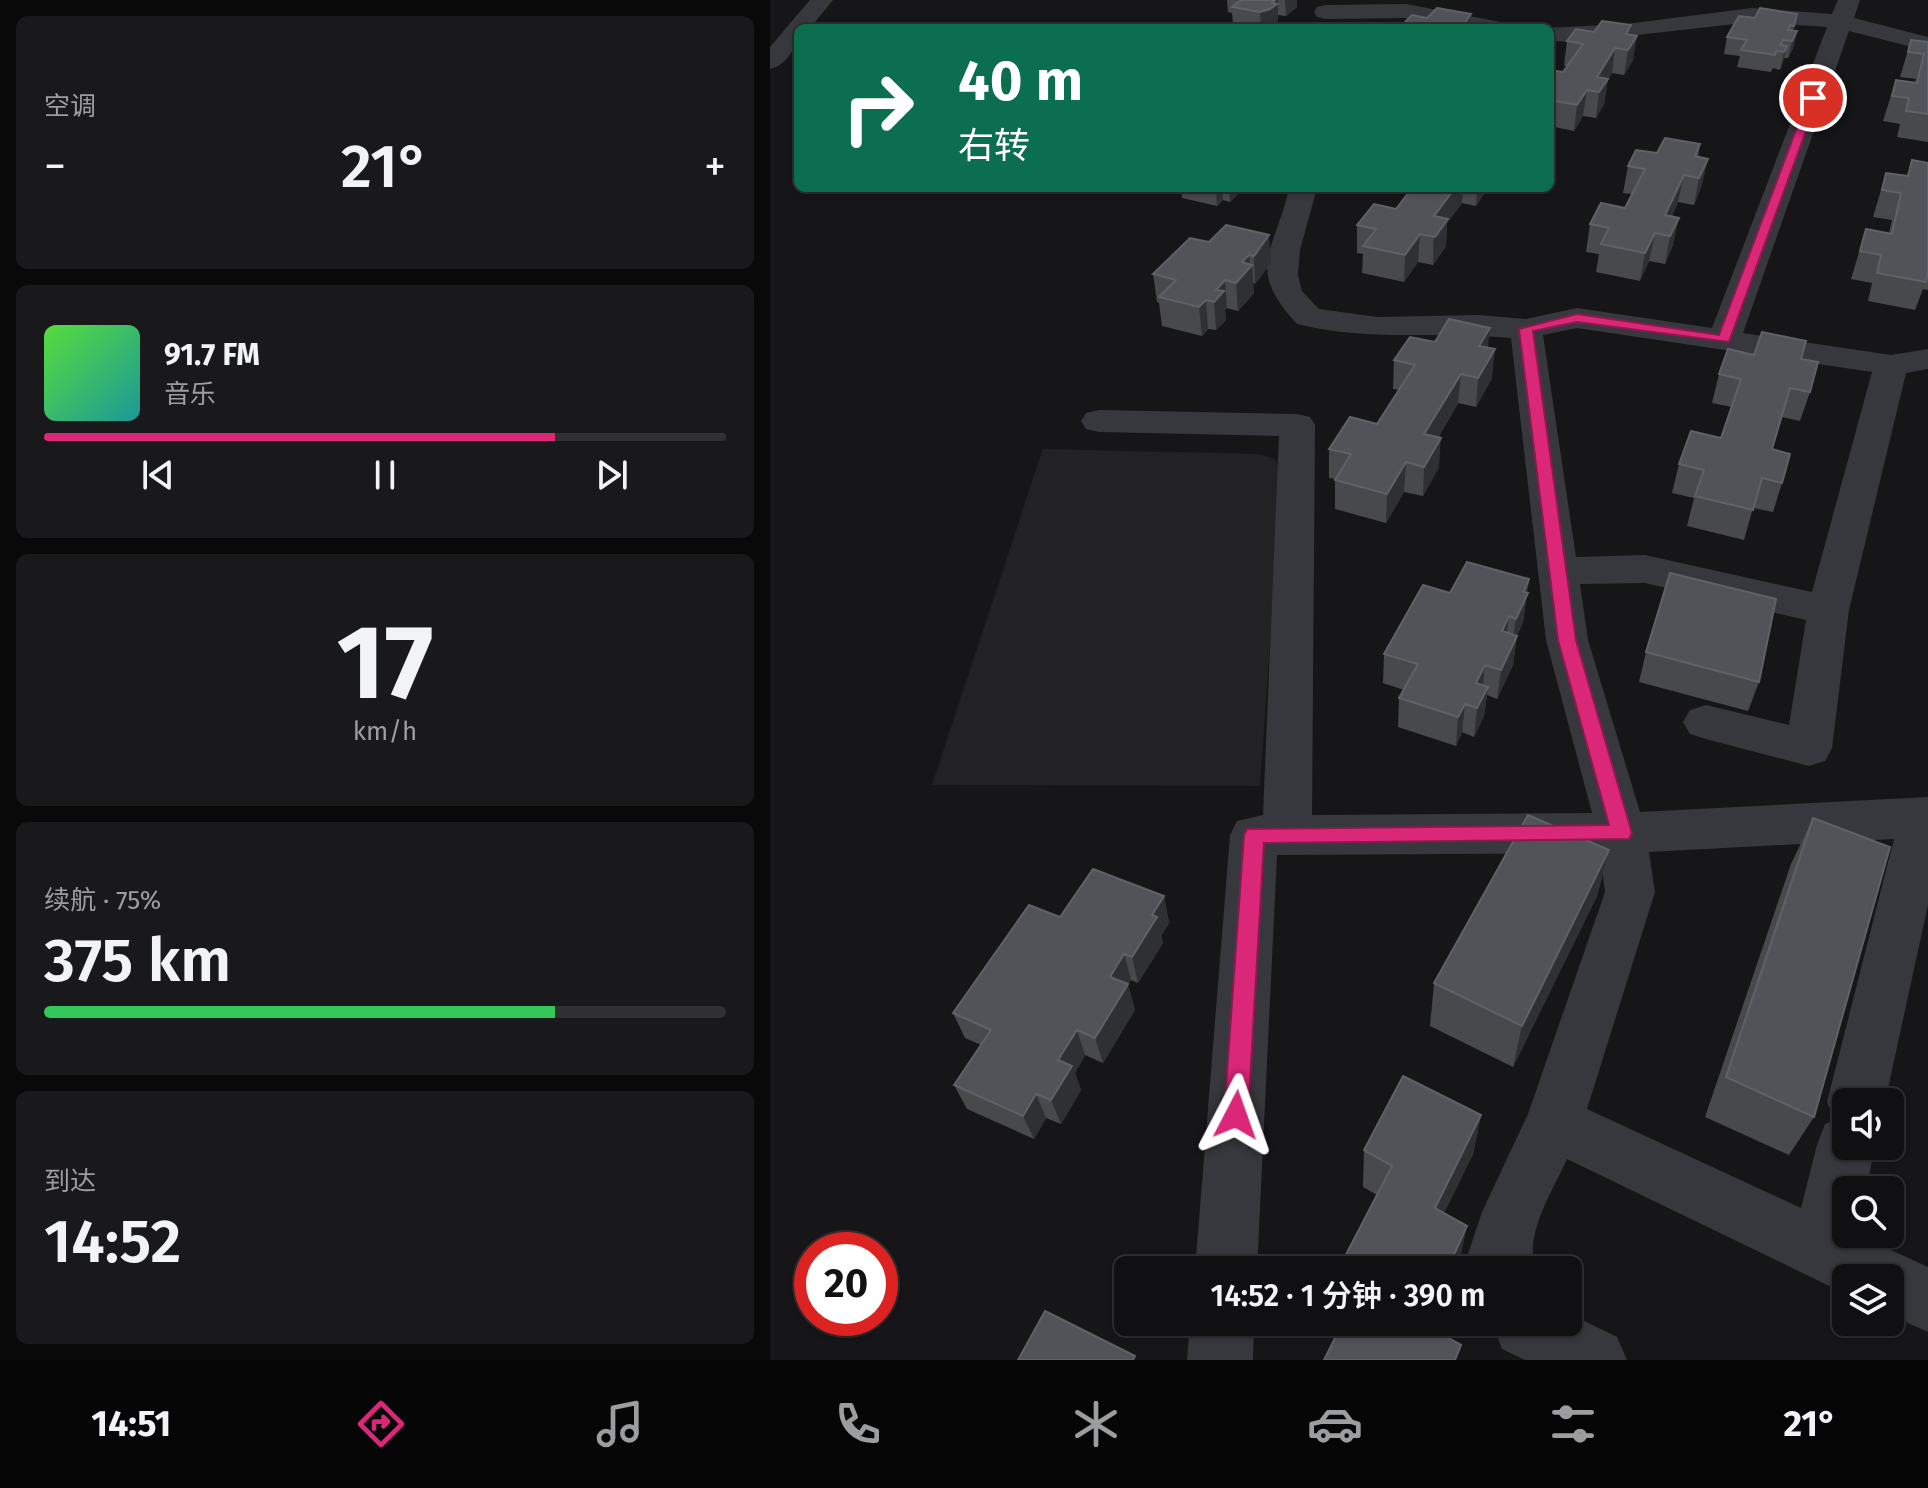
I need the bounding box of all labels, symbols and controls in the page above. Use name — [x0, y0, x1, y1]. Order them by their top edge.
text: 40 m — [958, 48, 1083, 115]
icon: right — [826, 56, 930, 160]
pin — [1779, 64, 1847, 132]
icon: arrive — [1791, 76, 1835, 120]
text: 空调 — [44, 91, 96, 122]
text: 右转 — [958, 124, 1030, 168]
text: 21° — [341, 131, 429, 203]
text: − — [44, 140, 66, 193]
text: + — [704, 140, 726, 193]
text: 91.7 FM — [164, 337, 260, 373]
text: 音乐 — [164, 379, 216, 410]
icon: previous — [136, 453, 180, 497]
icon: pause — [363, 453, 407, 497]
icon: next — [590, 453, 634, 497]
text: 17 — [337, 601, 433, 726]
text: km/h — [353, 716, 417, 747]
text: 续航 · 75% — [44, 885, 161, 916]
text: 375 km — [44, 925, 231, 997]
position arrow — [1194, 1073, 1278, 1157]
map controls — [1832, 1088, 1904, 1336]
button: sound — [1832, 1088, 1904, 1160]
text: 到达 — [44, 1166, 96, 1197]
button: search — [1832, 1176, 1904, 1248]
text: 14:52 — [44, 1206, 181, 1278]
speed limit sign: 20 — [794, 1232, 898, 1336]
button: layers — [1832, 1264, 1904, 1336]
text: 14:52 · 1 分钟 · 390 m — [1210, 1278, 1486, 1314]
icon: directions — [353, 1396, 409, 1452]
icon: music — [592, 1396, 648, 1452]
icon: phone — [830, 1396, 886, 1452]
icon: climate — [1068, 1396, 1124, 1452]
icon: car — [1307, 1396, 1363, 1452]
icon: filters — [1545, 1396, 1601, 1452]
text: 14:51 — [91, 1402, 171, 1446]
text: 21° — [1784, 1402, 1837, 1446]

